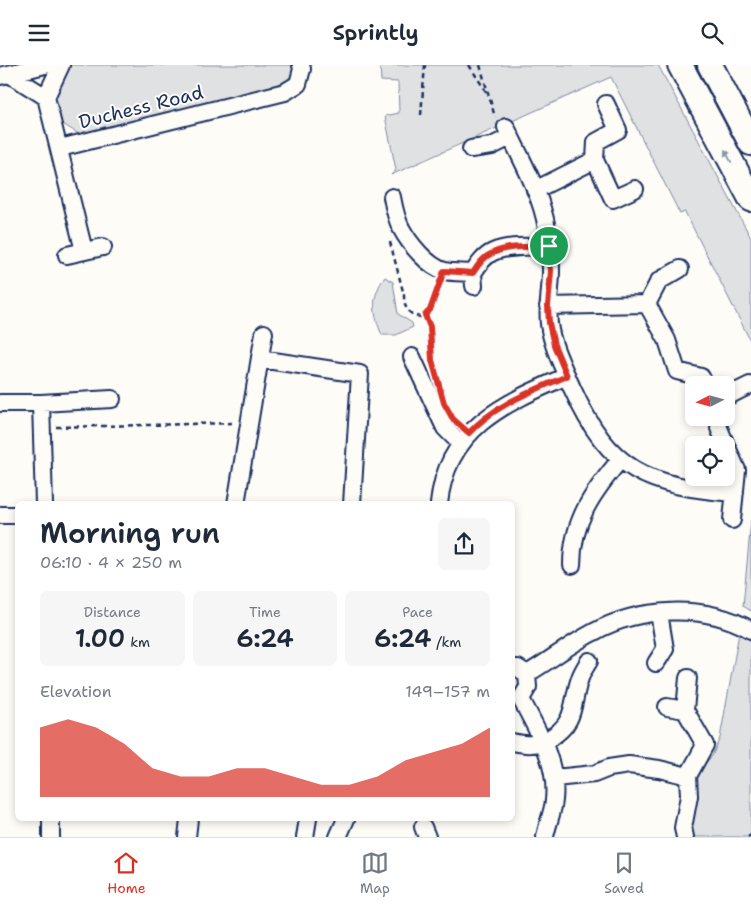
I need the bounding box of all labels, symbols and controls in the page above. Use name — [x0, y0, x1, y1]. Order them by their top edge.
text: Sprintly — [332, 18, 419, 47]
icon: menu — [25, 19, 53, 47]
icon: search — [698, 19, 726, 47]
street label: Duchess Road — [76, 79, 206, 135]
one-way arrow — [724, 149, 732, 163]
pin — [528, 225, 570, 267]
icon: arrive — [535, 232, 563, 260]
north arrow — [685, 376, 735, 426]
map controls — [685, 376, 735, 486]
button: locate — [685, 436, 735, 486]
text: Morning run — [40, 514, 220, 552]
button: share — [438, 518, 490, 570]
text: 06:10 · 4 × 250 m — [40, 552, 182, 573]
text: Distance — [84, 603, 141, 621]
text: Time — [249, 603, 281, 621]
text: Pace — [402, 603, 433, 621]
text: 1.00 — [75, 621, 125, 655]
text: 6:24 — [236, 621, 294, 655]
text: 6:24 — [374, 621, 432, 655]
text: km — [125, 633, 150, 651]
text: /km — [432, 633, 461, 651]
text: Elevation — [40, 681, 112, 702]
text: 149–157 m — [405, 681, 490, 702]
tab: Home — [107, 849, 146, 897]
tab: Map — [360, 849, 390, 897]
tab: Saved — [604, 849, 644, 897]

